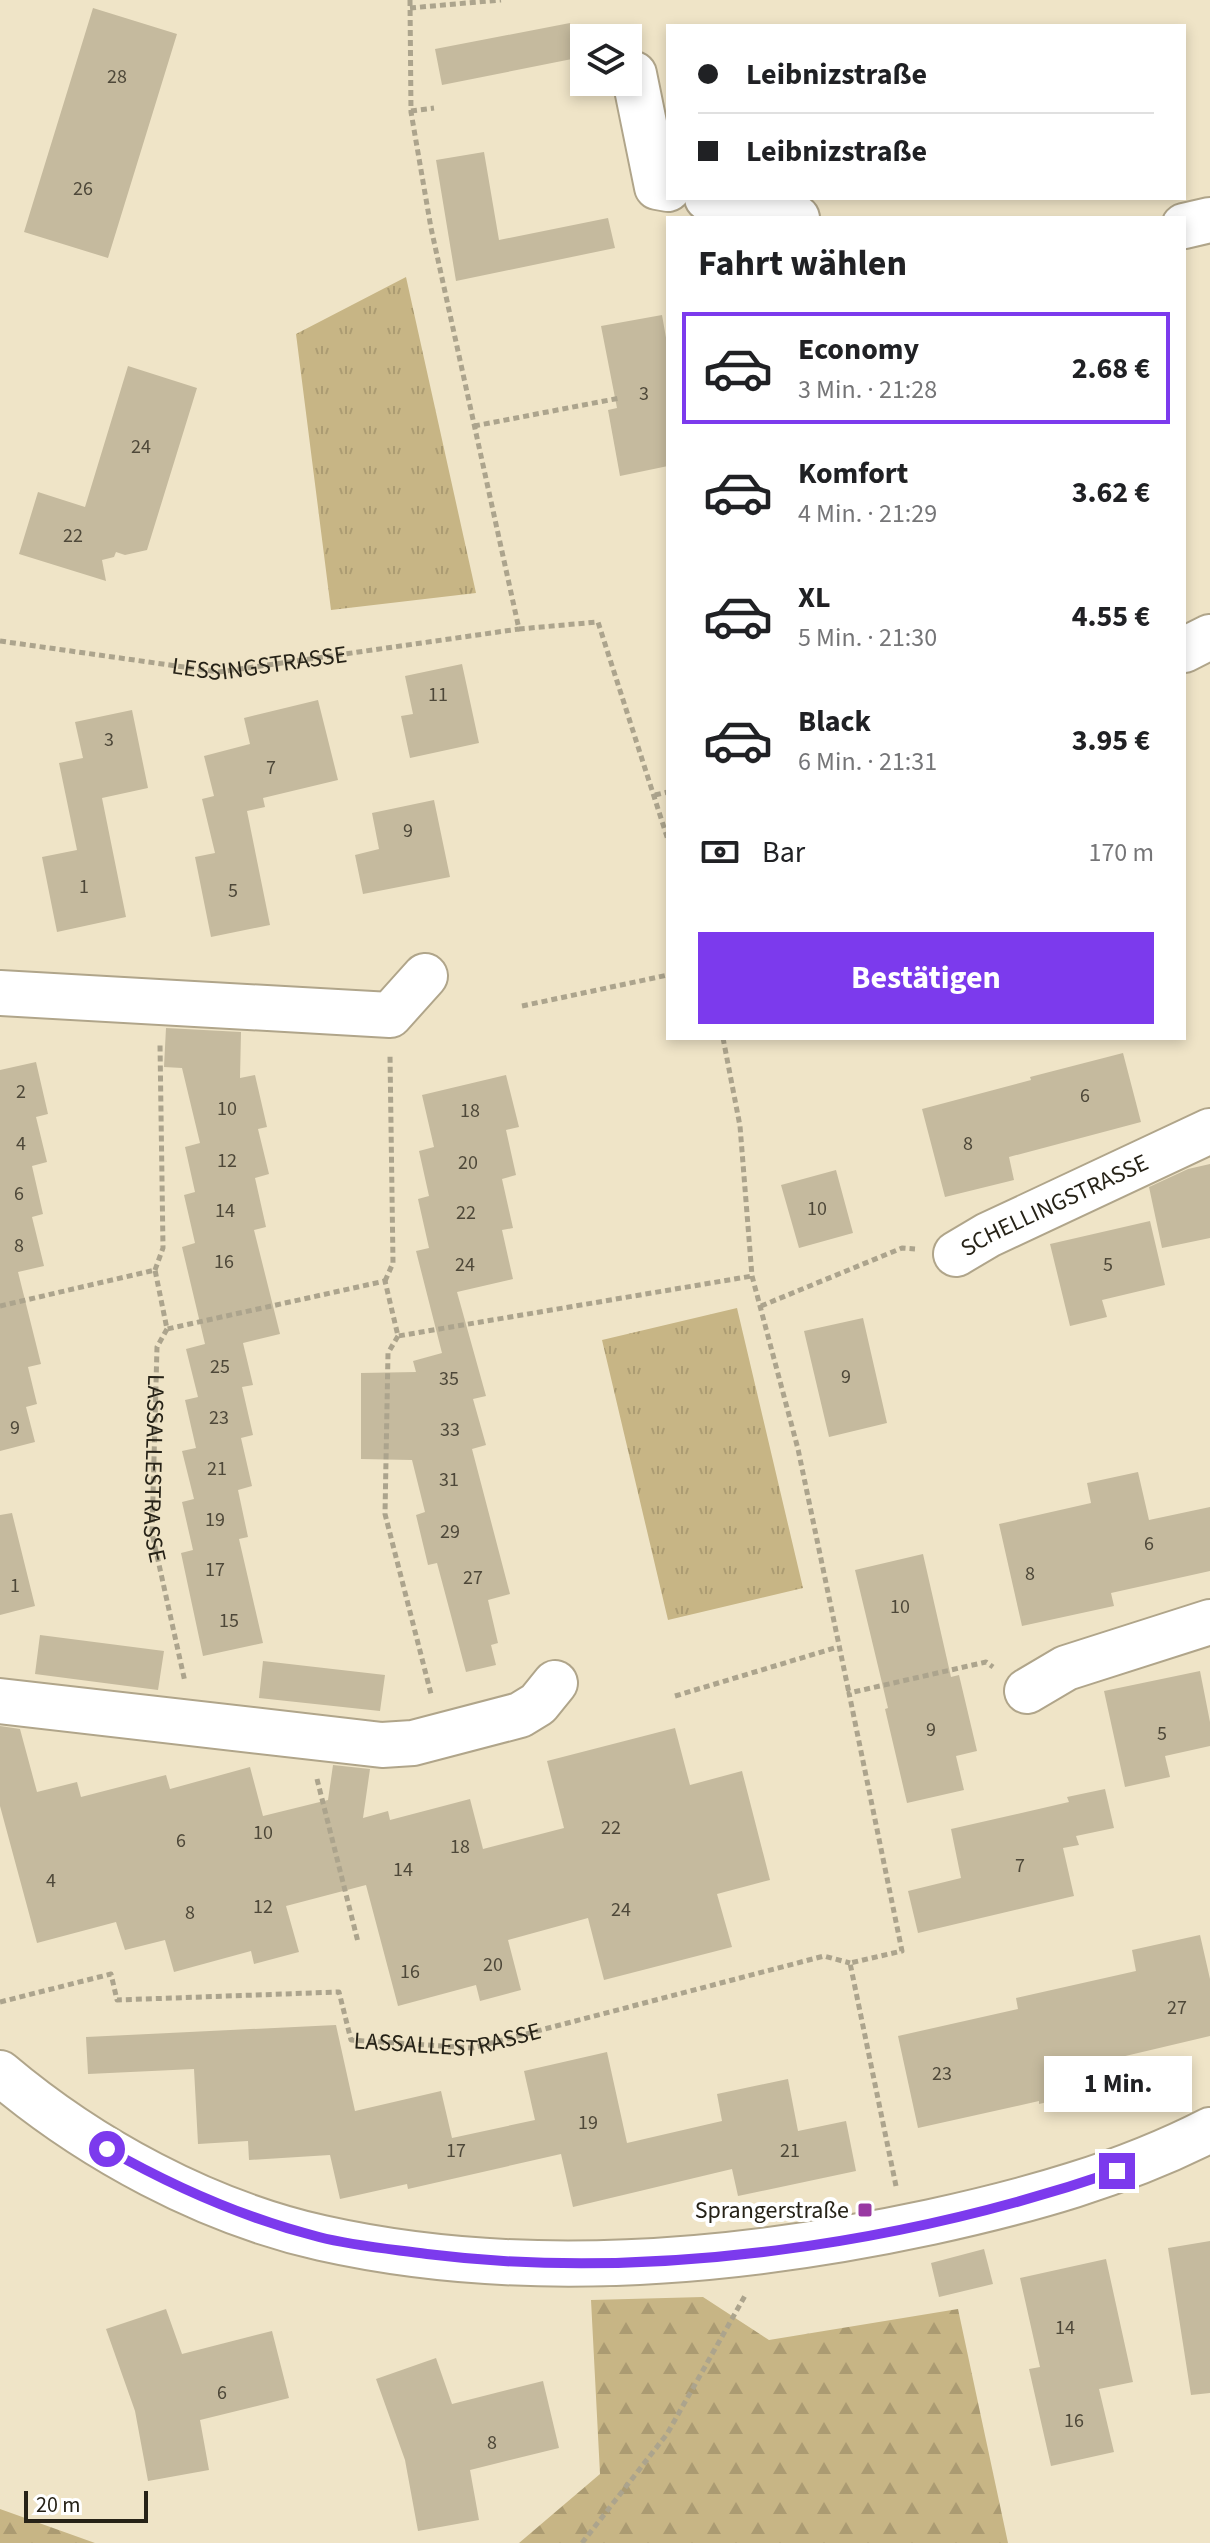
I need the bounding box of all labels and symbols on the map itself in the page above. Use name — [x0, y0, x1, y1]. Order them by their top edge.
house number: 28 — [107, 63, 127, 91]
house number: 26 — [73, 175, 93, 203]
house number: 3 — [639, 380, 649, 408]
house number: 24 — [131, 433, 151, 461]
house number: 22 — [63, 522, 83, 550]
street label: LESSINGSTRASSE — [170, 636, 349, 690]
house number: 11 — [428, 681, 448, 709]
house number: 3 — [104, 726, 114, 754]
house number: 7 — [266, 754, 276, 782]
house number: 9 — [403, 817, 413, 845]
house number: 1 — [79, 873, 89, 901]
house number: 5 — [228, 877, 238, 905]
house number: 2 — [16, 1078, 26, 1106]
house number: 6 — [1080, 1082, 1090, 1110]
house number: 10 — [217, 1095, 237, 1123]
house number: 18 — [460, 1097, 480, 1125]
house number: 4 — [16, 1130, 26, 1158]
house number: 8 — [963, 1130, 973, 1158]
street label: SCHELLINGSTRASSE — [954, 1145, 1154, 1265]
house number: 12 — [217, 1147, 237, 1175]
house number: 20 — [458, 1149, 478, 1177]
house number: 6 — [14, 1180, 24, 1208]
house number: 10 — [807, 1195, 827, 1223]
house number: 14 — [215, 1197, 235, 1225]
house number: 22 — [456, 1199, 476, 1227]
house number: 8 — [14, 1232, 24, 1260]
house number: 16 — [214, 1248, 234, 1276]
house number: 24 — [455, 1251, 475, 1279]
house number: 5 — [1103, 1251, 1113, 1279]
house number: 25 — [210, 1353, 230, 1381]
house number: 9 — [841, 1363, 851, 1391]
house number: 35 — [439, 1365, 459, 1393]
street label: LASSALLESTRASSE — [134, 1373, 176, 1566]
house number: 23 — [209, 1404, 229, 1432]
house number: 9 — [10, 1414, 20, 1442]
house number: 33 — [440, 1416, 460, 1444]
house number: 21 — [207, 1455, 227, 1483]
house number: 31 — [439, 1466, 459, 1494]
house number: 19 — [205, 1506, 225, 1534]
house number: 29 — [440, 1518, 460, 1546]
house number: 6 — [1144, 1530, 1154, 1558]
house number: 17 — [205, 1556, 225, 1584]
house number: 8 — [1025, 1560, 1035, 1588]
house number: 27 — [463, 1564, 483, 1592]
house number: 1 — [10, 1572, 20, 1600]
house number: 10 — [890, 1593, 910, 1621]
house number: 15 — [219, 1607, 239, 1635]
house number: 9 — [926, 1716, 936, 1744]
house number: 5 — [1157, 1720, 1167, 1748]
house number: 22 — [601, 1814, 621, 1842]
house number: 10 — [253, 1819, 273, 1847]
house number: 6 — [176, 1827, 186, 1855]
house number: 18 — [450, 1833, 470, 1861]
house number: 7 — [1015, 1852, 1025, 1880]
house number: 14 — [393, 1856, 413, 1884]
house number: 4 — [46, 1867, 56, 1895]
house number: 12 — [253, 1893, 273, 1921]
house number: 24 — [611, 1896, 631, 1924]
house number: 8 — [185, 1899, 195, 1927]
house number: 20 — [483, 1951, 503, 1979]
house number: 16 — [400, 1958, 420, 1986]
house number: 27 — [1167, 1994, 1187, 2022]
street label: LASSALLESTRASSE — [353, 2013, 545, 2066]
callout: 1 Min. — [1043, 2055, 1191, 2111]
house number: 23 — [932, 2060, 952, 2088]
house number: 19 — [578, 2109, 598, 2137]
route start — [89, 2131, 125, 2167]
house number: 17 — [446, 2137, 466, 2165]
house number: 21 — [780, 2137, 800, 2165]
route end — [1099, 2153, 1135, 2189]
place label: Sprangerstraße — [695, 2193, 849, 2228]
marker: Sprangerstraße — [856, 2201, 874, 2219]
house number: 14 — [1055, 2314, 1075, 2342]
house number: 6 — [217, 2379, 227, 2407]
house number: 16 — [1064, 2407, 1084, 2435]
house number: 8 — [487, 2429, 497, 2457]
scale bar — [24, 2487, 148, 2523]

